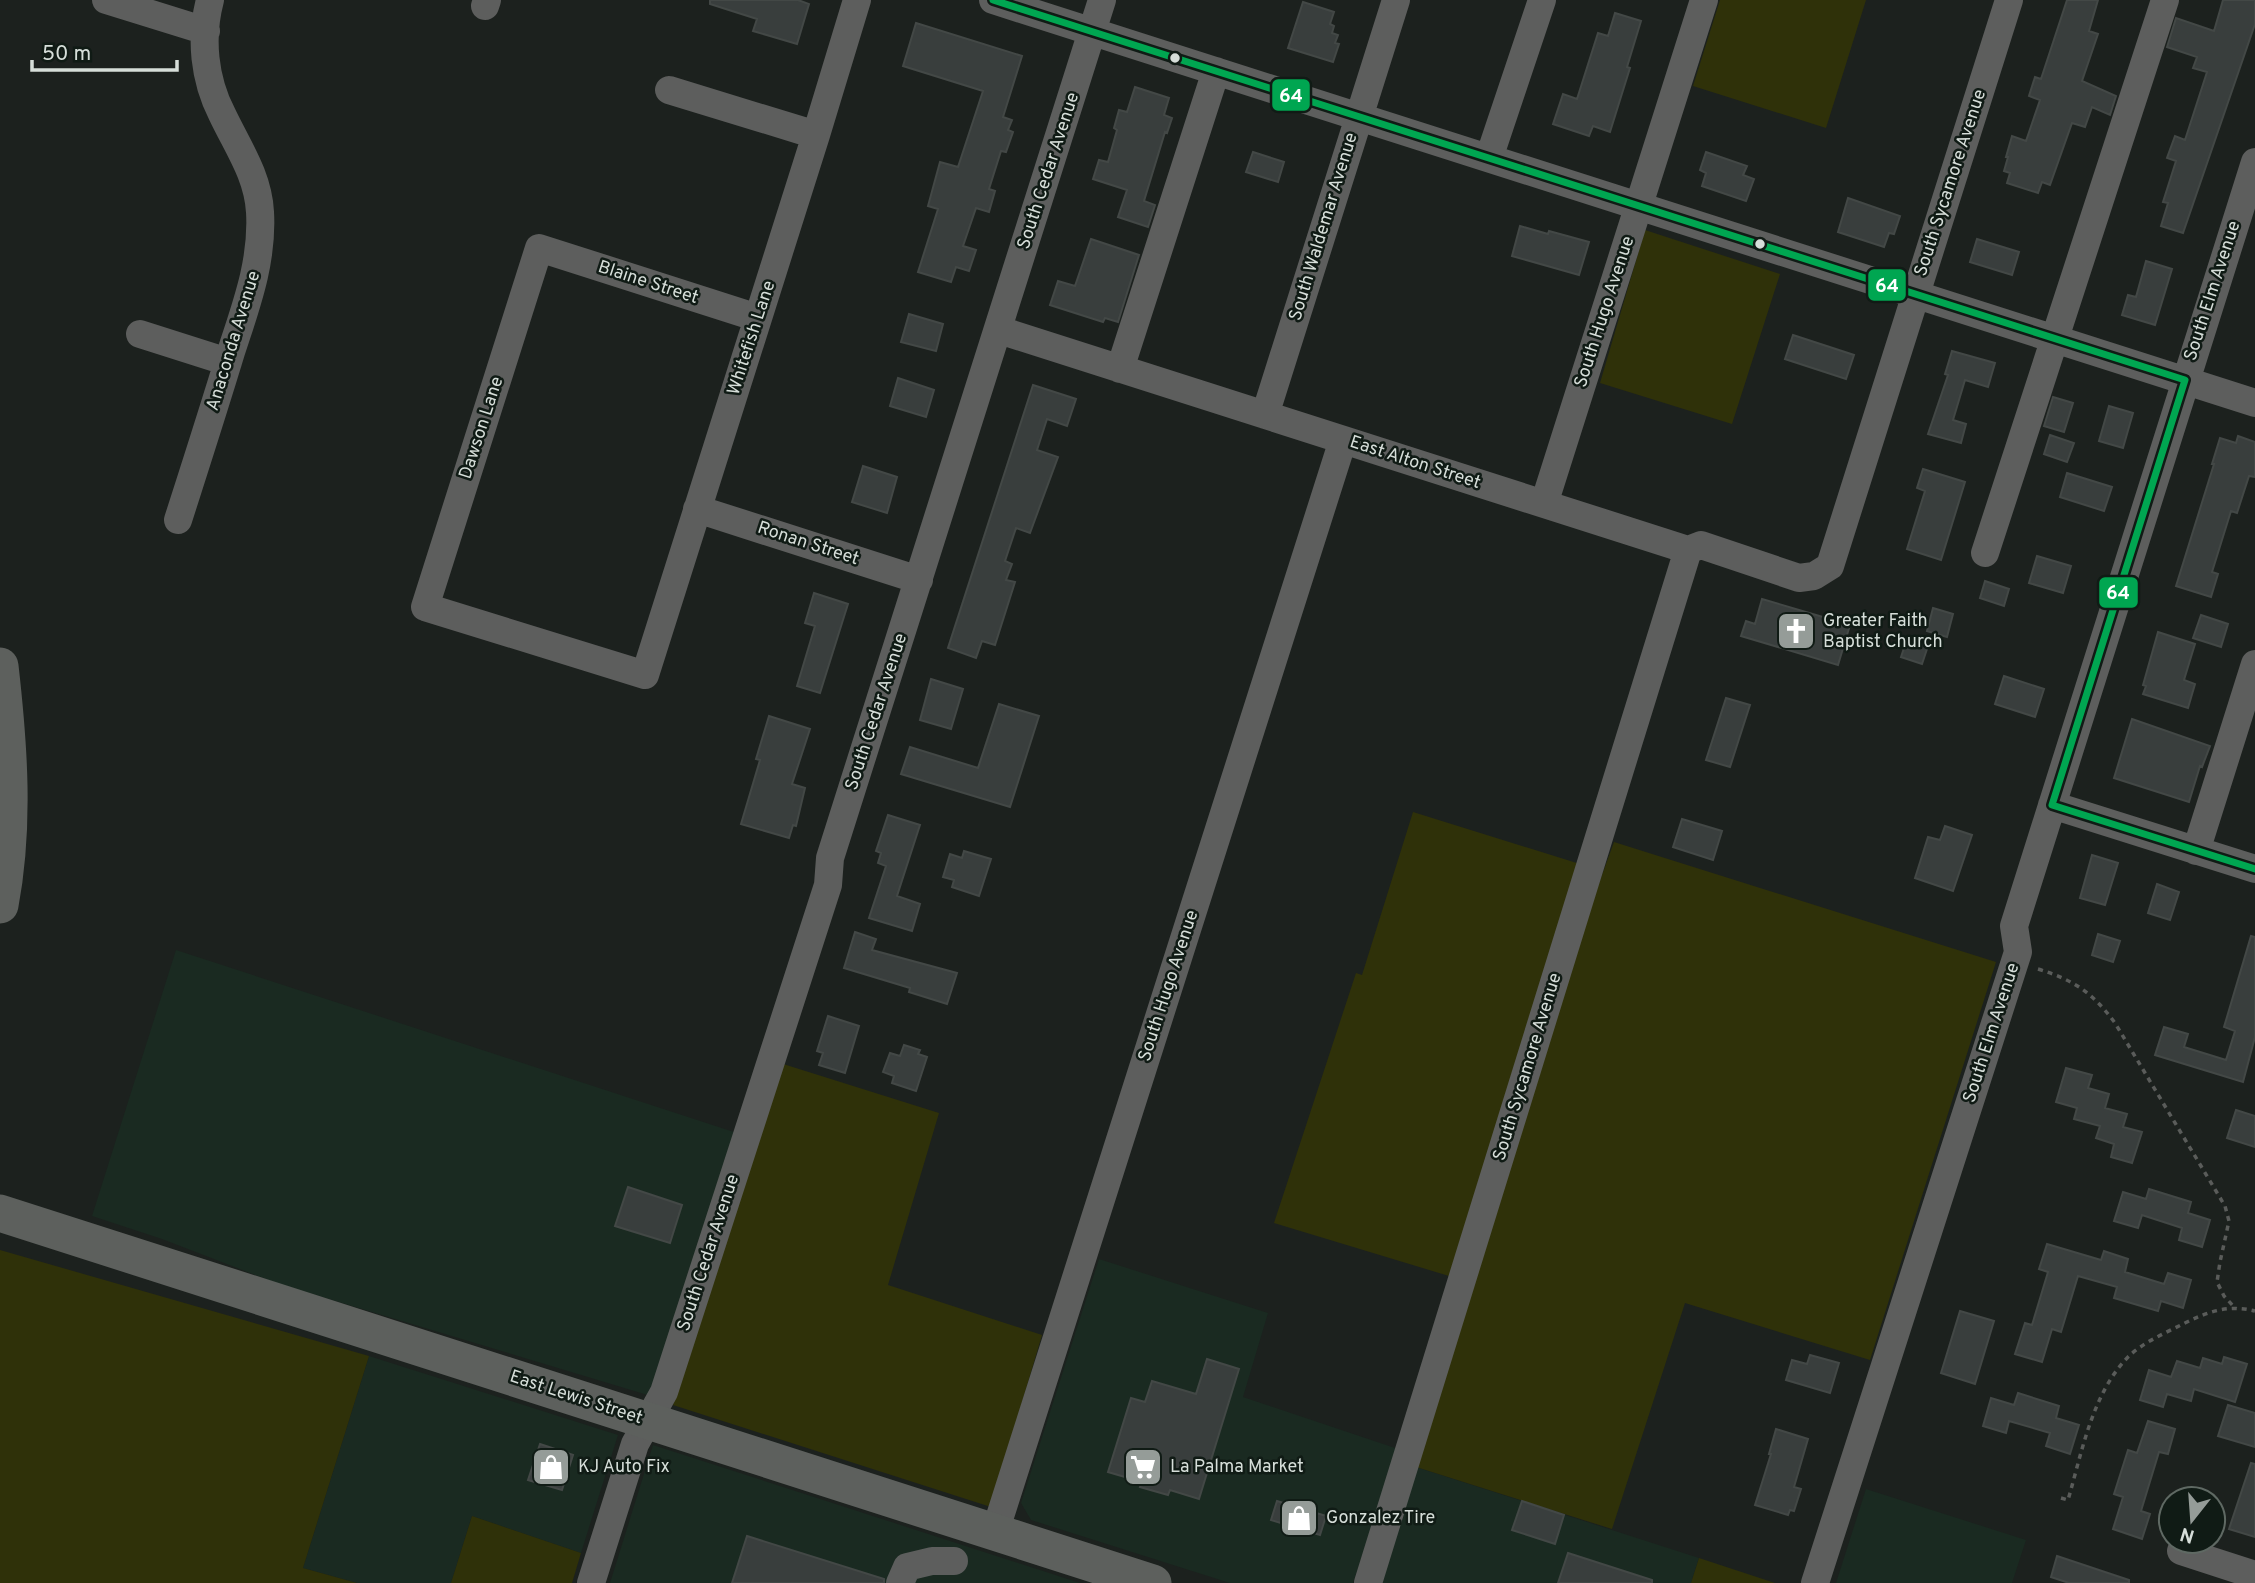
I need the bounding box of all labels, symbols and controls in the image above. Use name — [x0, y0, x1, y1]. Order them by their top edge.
scale bar — [32, 28, 177, 72]
text: 50 m — [42, 41, 91, 68]
unlabelled marker — [1168, 51, 1182, 65]
line badge: 64 — [1271, 78, 1311, 112]
text: 64 — [1279, 85, 1303, 109]
street label: South Sycamore Avenue — [1910, 87, 1992, 279]
street label: South Cedar Avenue — [1013, 90, 1085, 252]
street label: South Waldemar Avenue — [1284, 130, 1364, 324]
street label: South Elm Avenue — [2180, 218, 2246, 364]
street label: South Hugo Avenue — [1570, 233, 1640, 391]
unlabelled marker — [1753, 237, 1767, 251]
street label: Blaine Street — [595, 256, 701, 310]
street label: Anaconda Avenue — [202, 268, 266, 414]
line badge: 64 — [1867, 268, 1907, 302]
text: 64 — [1875, 275, 1899, 299]
street label: Whitefish Lane — [723, 278, 781, 398]
street label: Dawson Lane — [455, 374, 509, 482]
street label: East Alton Street — [1347, 431, 1483, 495]
street label: Ronan Street — [754, 517, 862, 571]
line badge: 64 — [2098, 576, 2139, 609]
text: 64 — [2106, 582, 2130, 606]
church icon: Greater Faith Baptist Church — [1775, 610, 1817, 652]
place label: Greater Faith Baptist Church — [1823, 610, 1943, 654]
street label: South Cedar Avenue — [841, 631, 913, 793]
street label: South Hugo Avenue — [1134, 907, 1204, 1065]
street label: South Elm Avenue — [1959, 960, 2025, 1106]
street label: South Sycamore Avenue — [1488, 970, 1568, 1164]
street label: South Cedar Avenue — [673, 1172, 745, 1334]
street label: East Lewis Street — [506, 1366, 646, 1430]
shop icon: KJ Auto Fix — [530, 1446, 572, 1488]
supermarket icon: La Palma Market — [1122, 1446, 1164, 1488]
place label: KJ Auto Fix — [578, 1456, 670, 1479]
place label: La Palma Market — [1170, 1456, 1304, 1479]
north arrow — [2157, 1485, 2227, 1555]
shop icon: Gonzalez Tire — [1278, 1497, 1320, 1539]
place label: Gonzalez Tire — [1326, 1507, 1435, 1530]
text: N — [2178, 1521, 2198, 1548]

